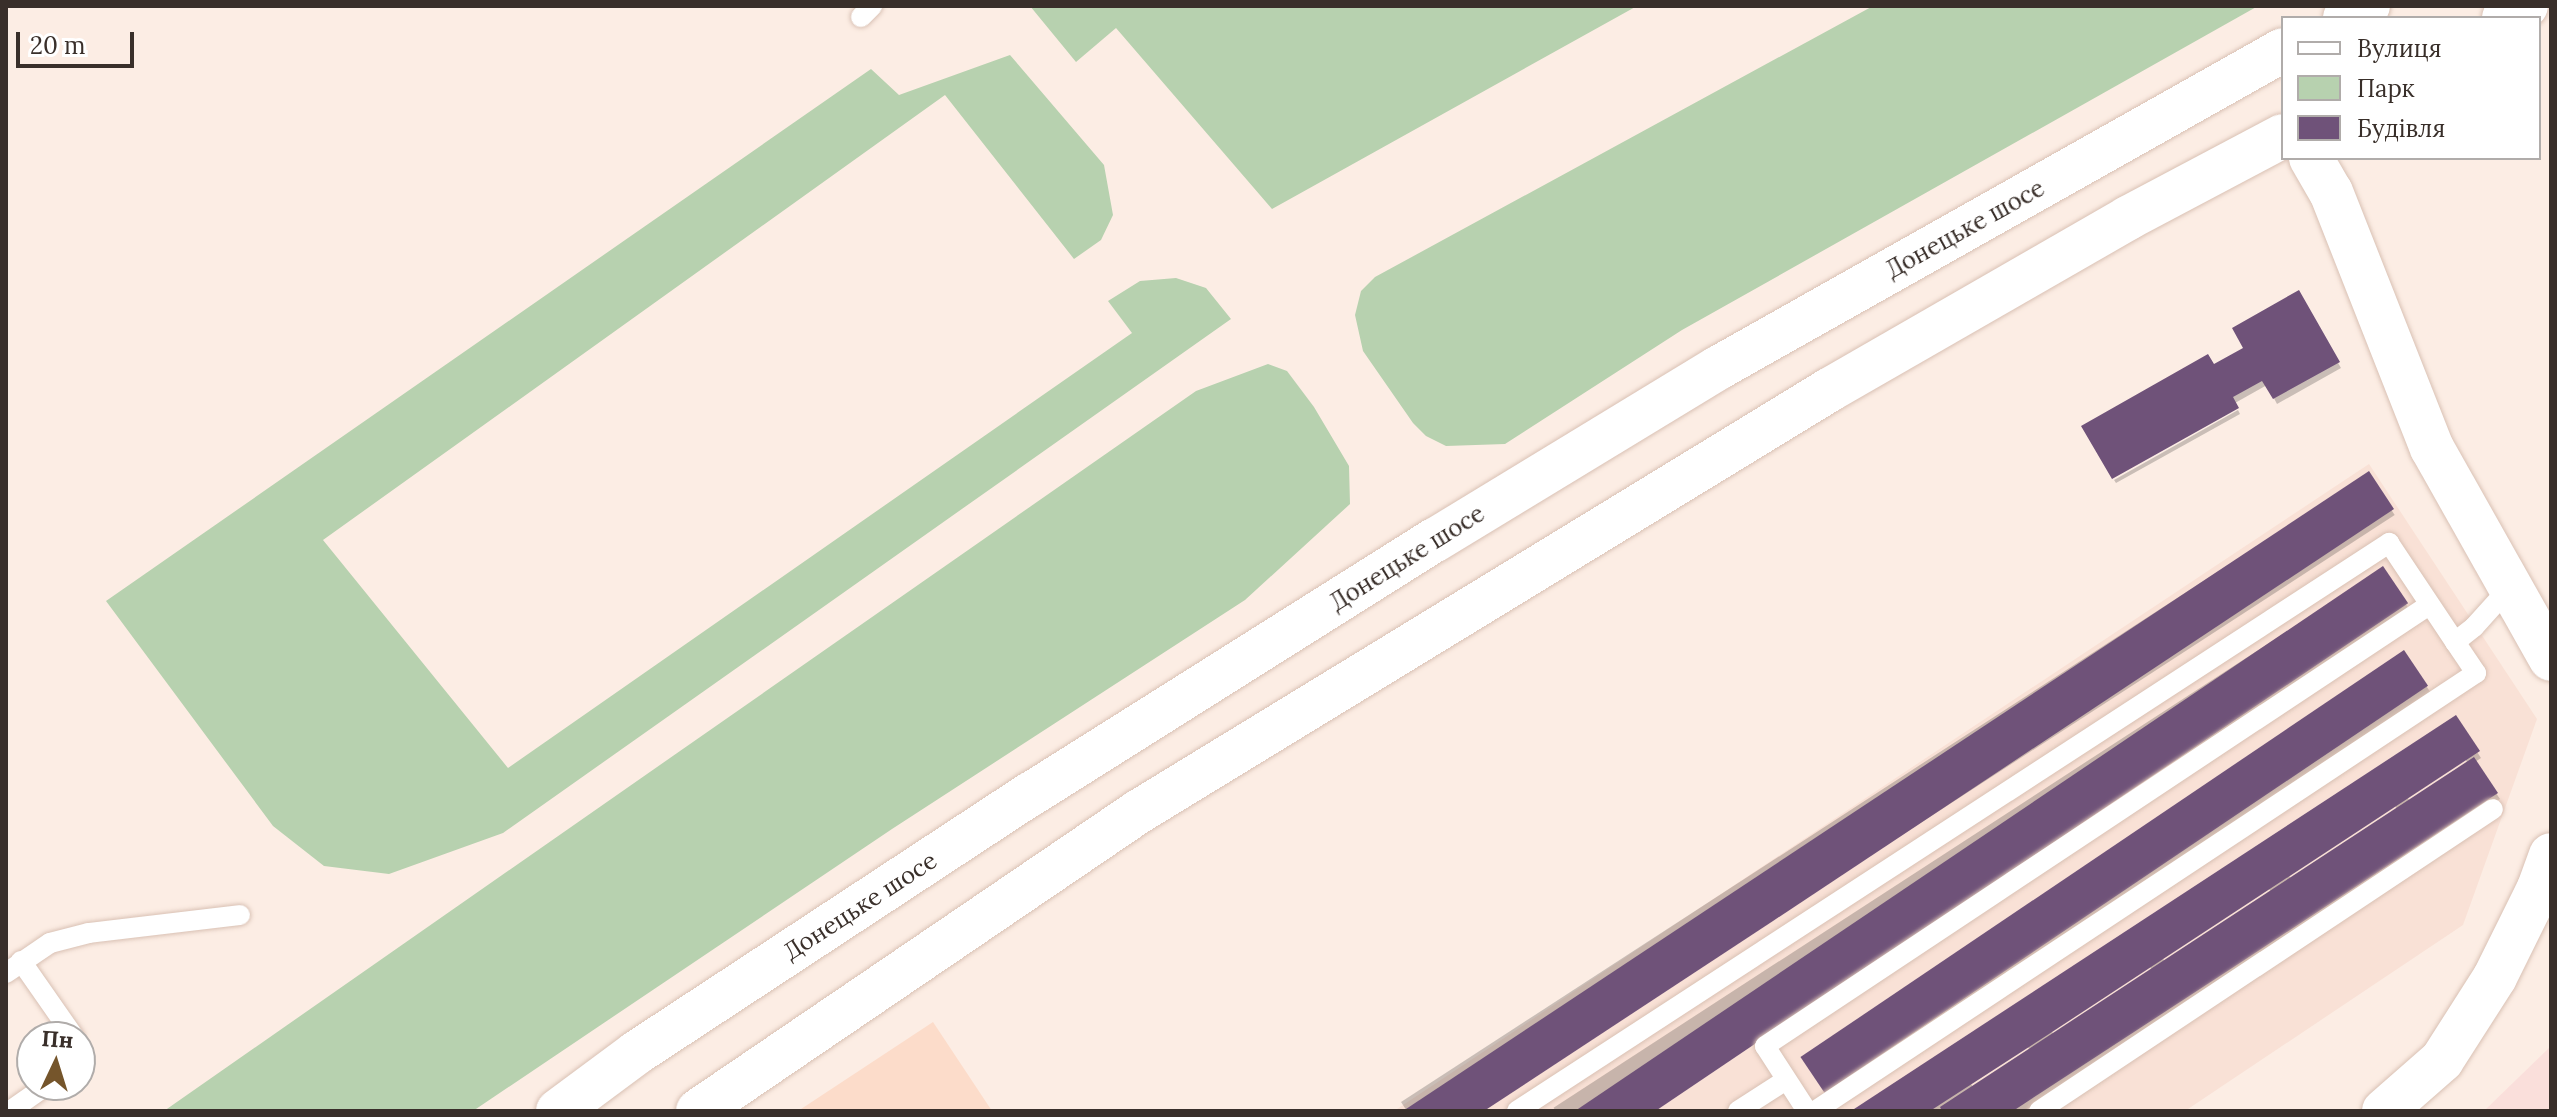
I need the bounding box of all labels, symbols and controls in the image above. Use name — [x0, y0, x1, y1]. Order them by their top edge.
scale bar — [20, 16, 138, 66]
legend — [2281, 16, 2541, 160]
text: 20 m — [30, 30, 86, 61]
text: Вулиця — [2357, 33, 2442, 64]
text: Парк — [2357, 73, 2415, 104]
text: Будівля — [2357, 113, 2445, 144]
street label: Донецьке шосе — [1881, 173, 2049, 285]
street label: Донецьке шосе — [1324, 499, 1490, 617]
street label: Донецьке шосе — [778, 846, 942, 966]
north arrow — [16, 1021, 96, 1101]
text: Пн — [41, 1024, 74, 1054]

